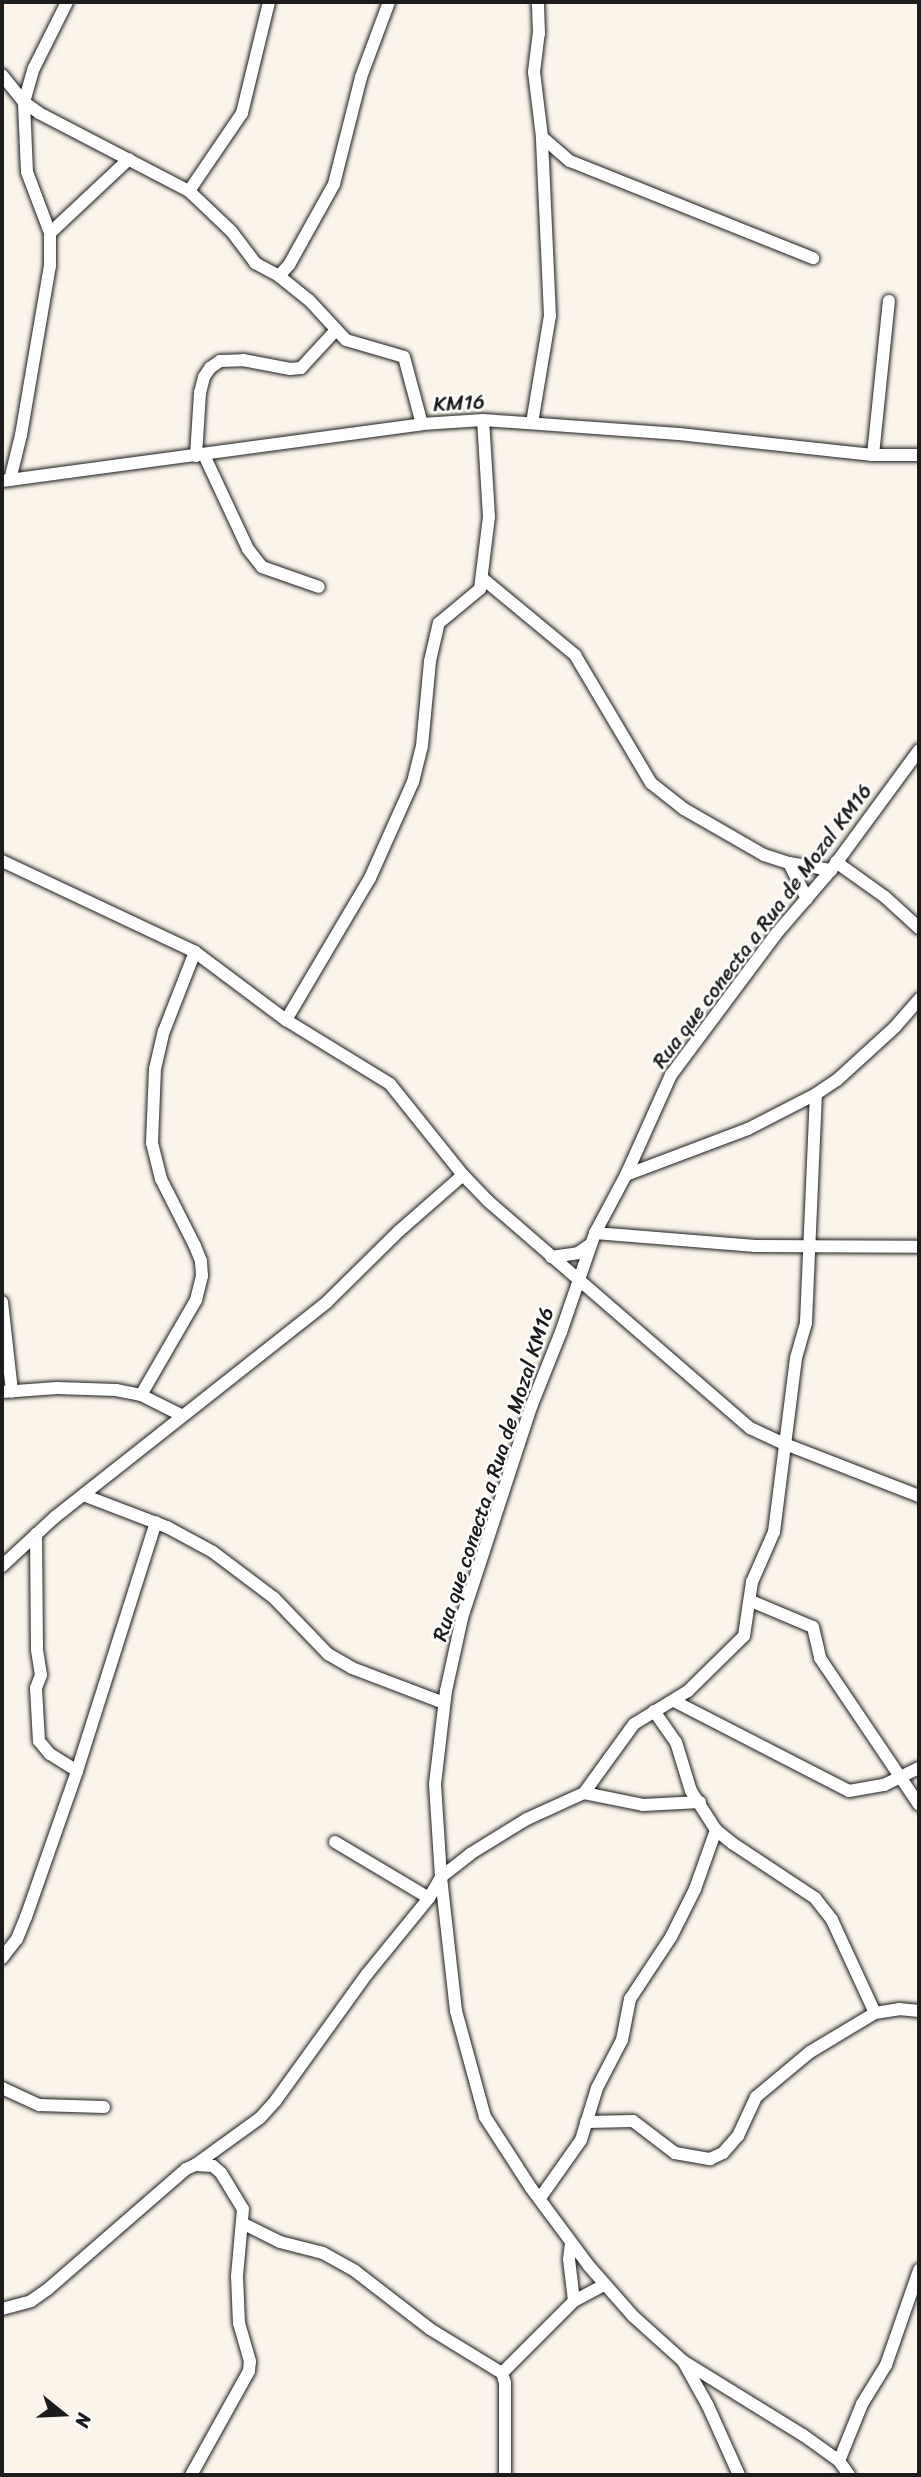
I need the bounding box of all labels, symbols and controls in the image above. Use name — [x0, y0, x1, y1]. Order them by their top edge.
street label: KM16 — [433, 389, 485, 417]
street label: Rua que conecta a Rua de Mozal KM16 — [646, 778, 878, 1074]
street label: Rua que conecta a Rua de Mozal KM16 — [427, 1303, 559, 1645]
north arrow — [28, 2379, 98, 2449]
text: N — [66, 2409, 101, 2432]

